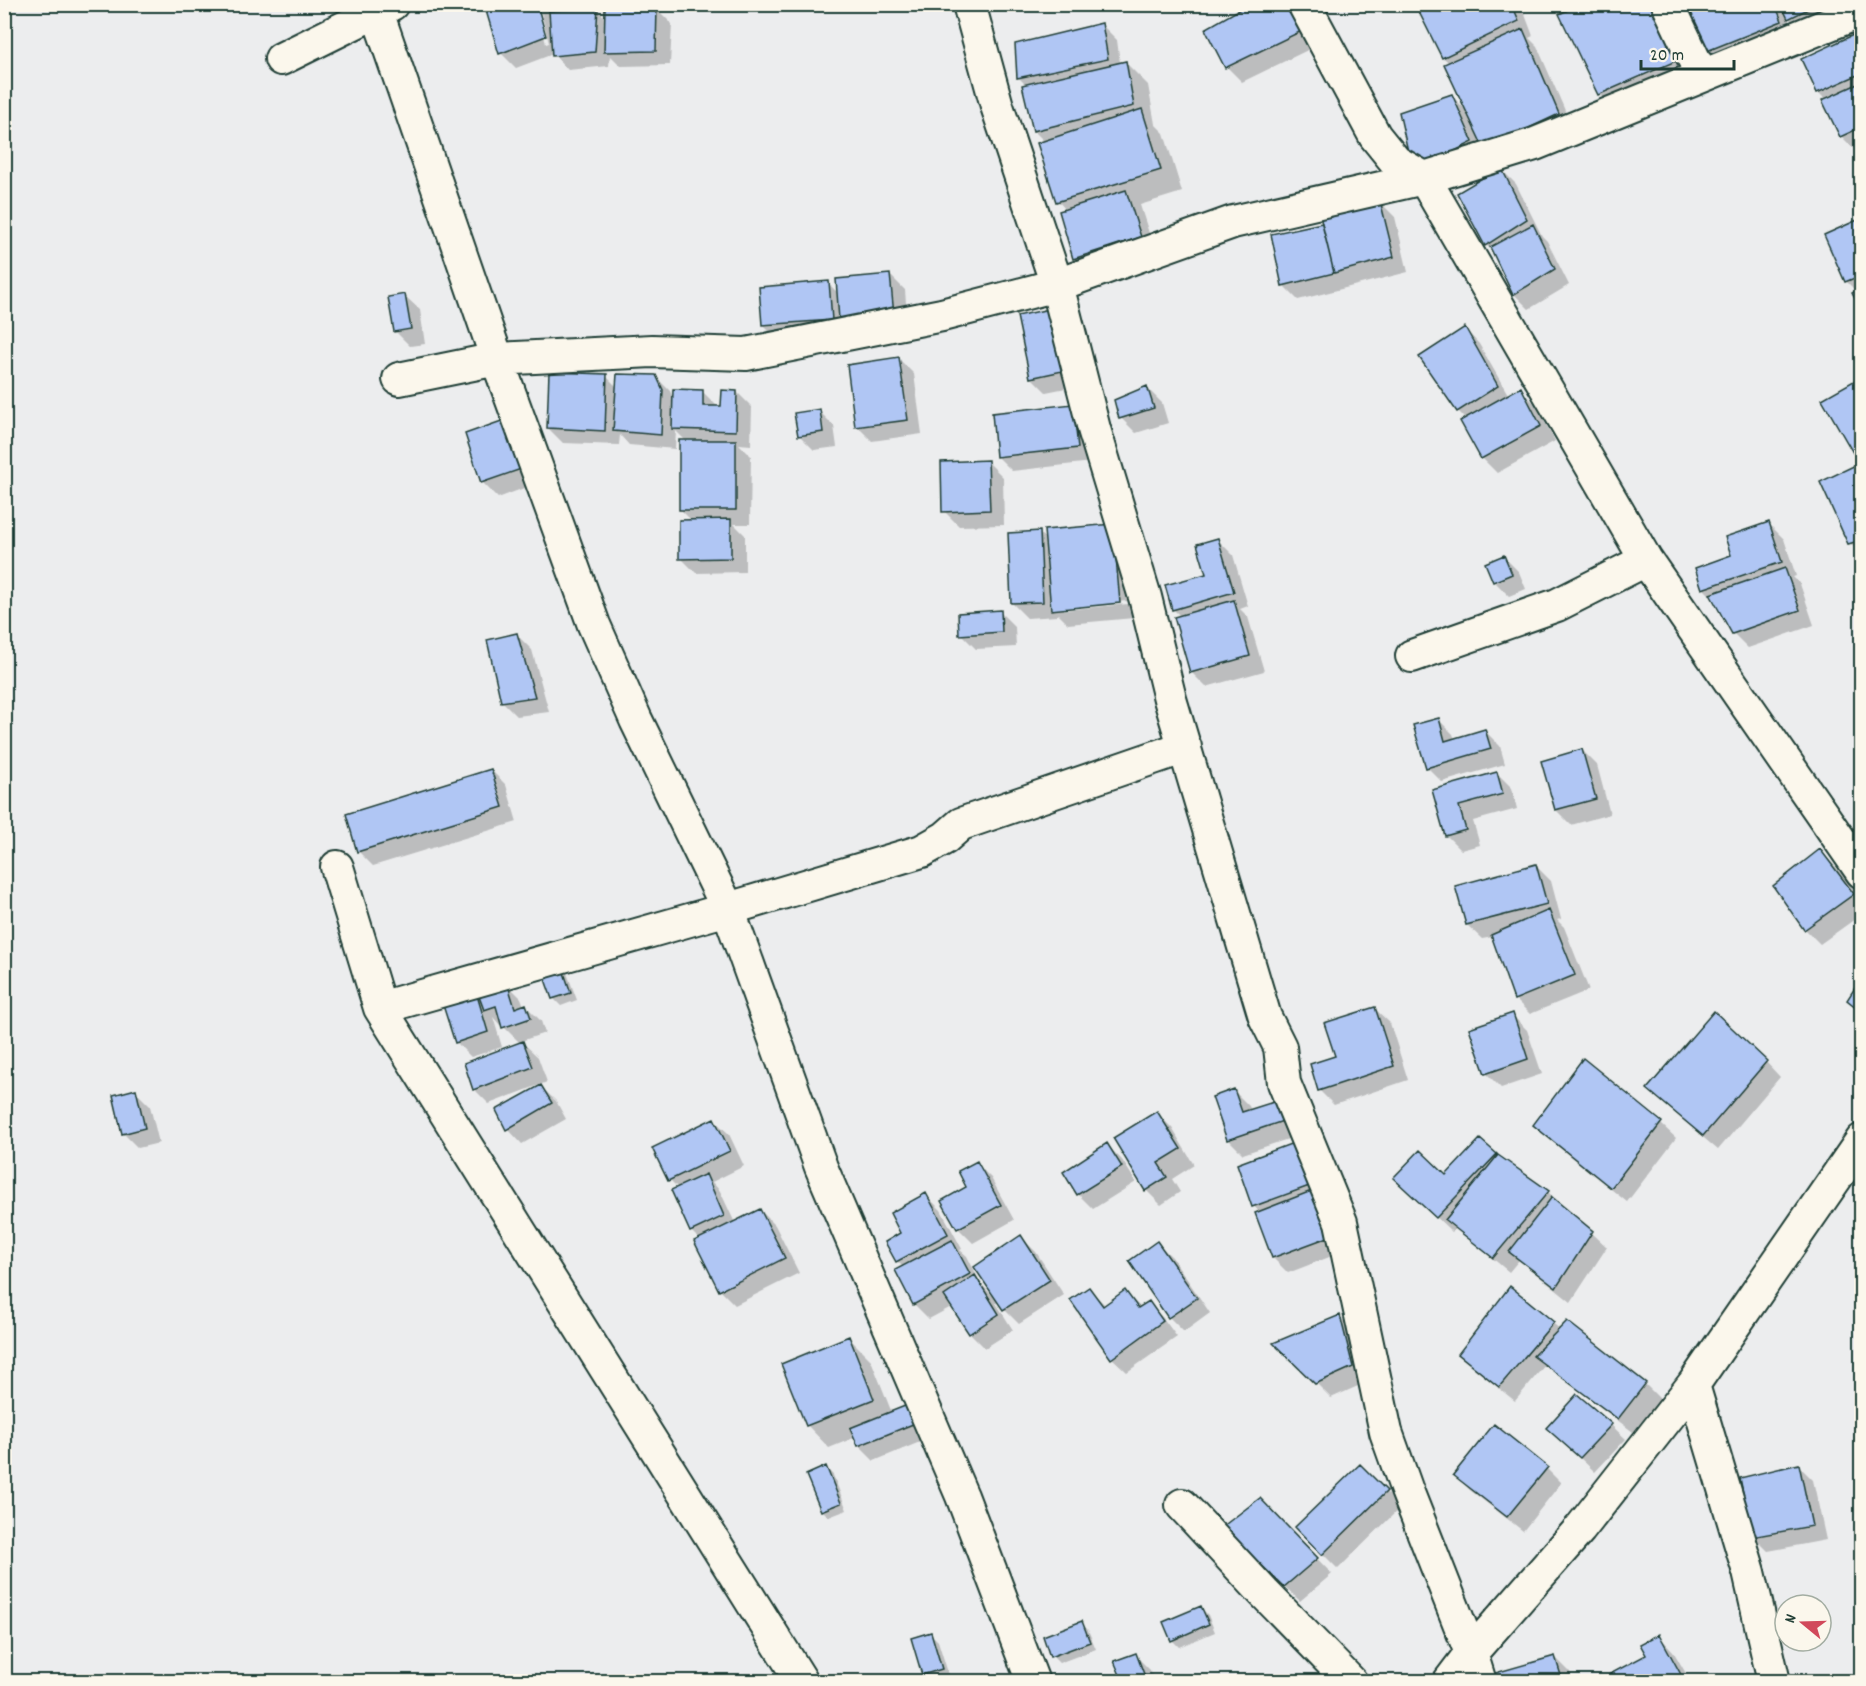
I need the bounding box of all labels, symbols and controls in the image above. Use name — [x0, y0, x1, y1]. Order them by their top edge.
scale bar — [1641, 33, 1734, 71]
text: 20 m — [1650, 44, 1684, 69]
north arrow — [1773, 1593, 1833, 1653]
text: N — [1779, 1611, 1803, 1626]

